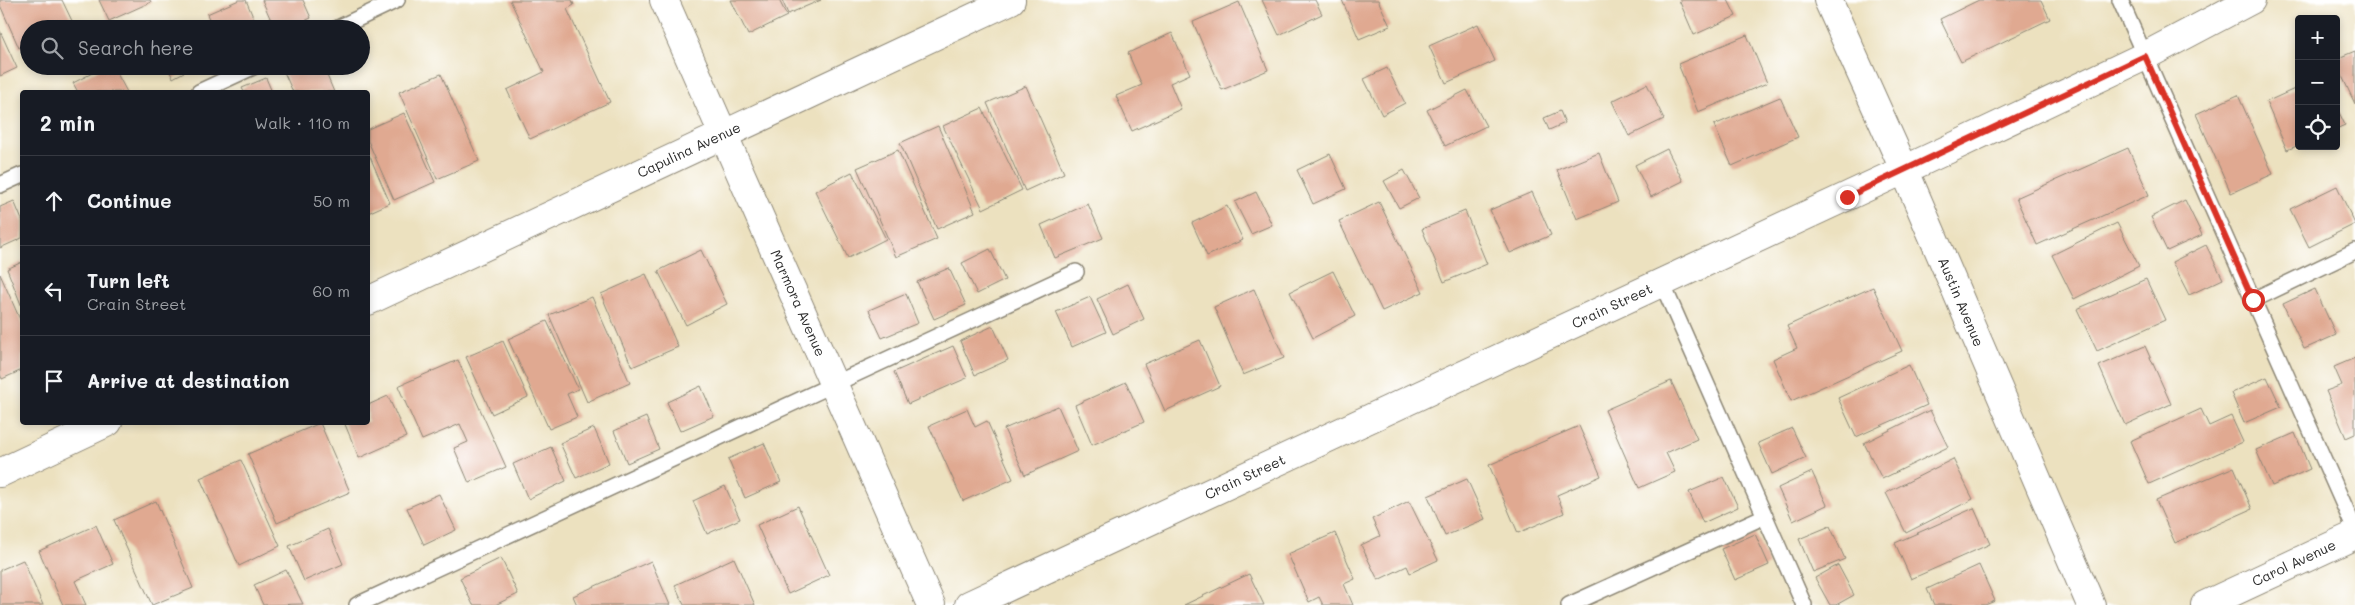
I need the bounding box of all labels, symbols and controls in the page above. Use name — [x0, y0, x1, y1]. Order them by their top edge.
map controls — [2295, 15, 2340, 150]
button: + — [2295, 15, 2340, 60]
search box — [20, 20, 370, 75]
icon: search — [38, 34, 66, 62]
text: Search here — [78, 35, 194, 60]
button: − — [2295, 60, 2340, 105]
button: locate — [2295, 105, 2340, 150]
text: 2 min — [40, 109, 95, 136]
text: Walk · 110 m — [254, 112, 350, 133]
street label: Capulina Avenue — [634, 117, 744, 182]
route end — [1836, 186, 1859, 209]
icon: ahead — [40, 187, 68, 215]
text: Continue — [87, 188, 172, 213]
text: 50 m — [313, 190, 350, 211]
street label: Marmora Avenue — [766, 246, 831, 359]
street label: Austin Avenue — [1934, 254, 1989, 349]
text: Turn left — [87, 268, 170, 293]
icon: left — [40, 277, 68, 305]
street label: Crain Street — [1568, 279, 1655, 333]
text: 60 m — [313, 280, 350, 301]
route start — [2242, 289, 2265, 312]
text: Crain Street — [87, 293, 186, 314]
icon: arrive — [40, 367, 68, 395]
text: Arrive at destination — [87, 368, 290, 393]
street label: Crain Street — [1201, 450, 1288, 504]
street label: Carol Avenue — [2249, 535, 2339, 590]

